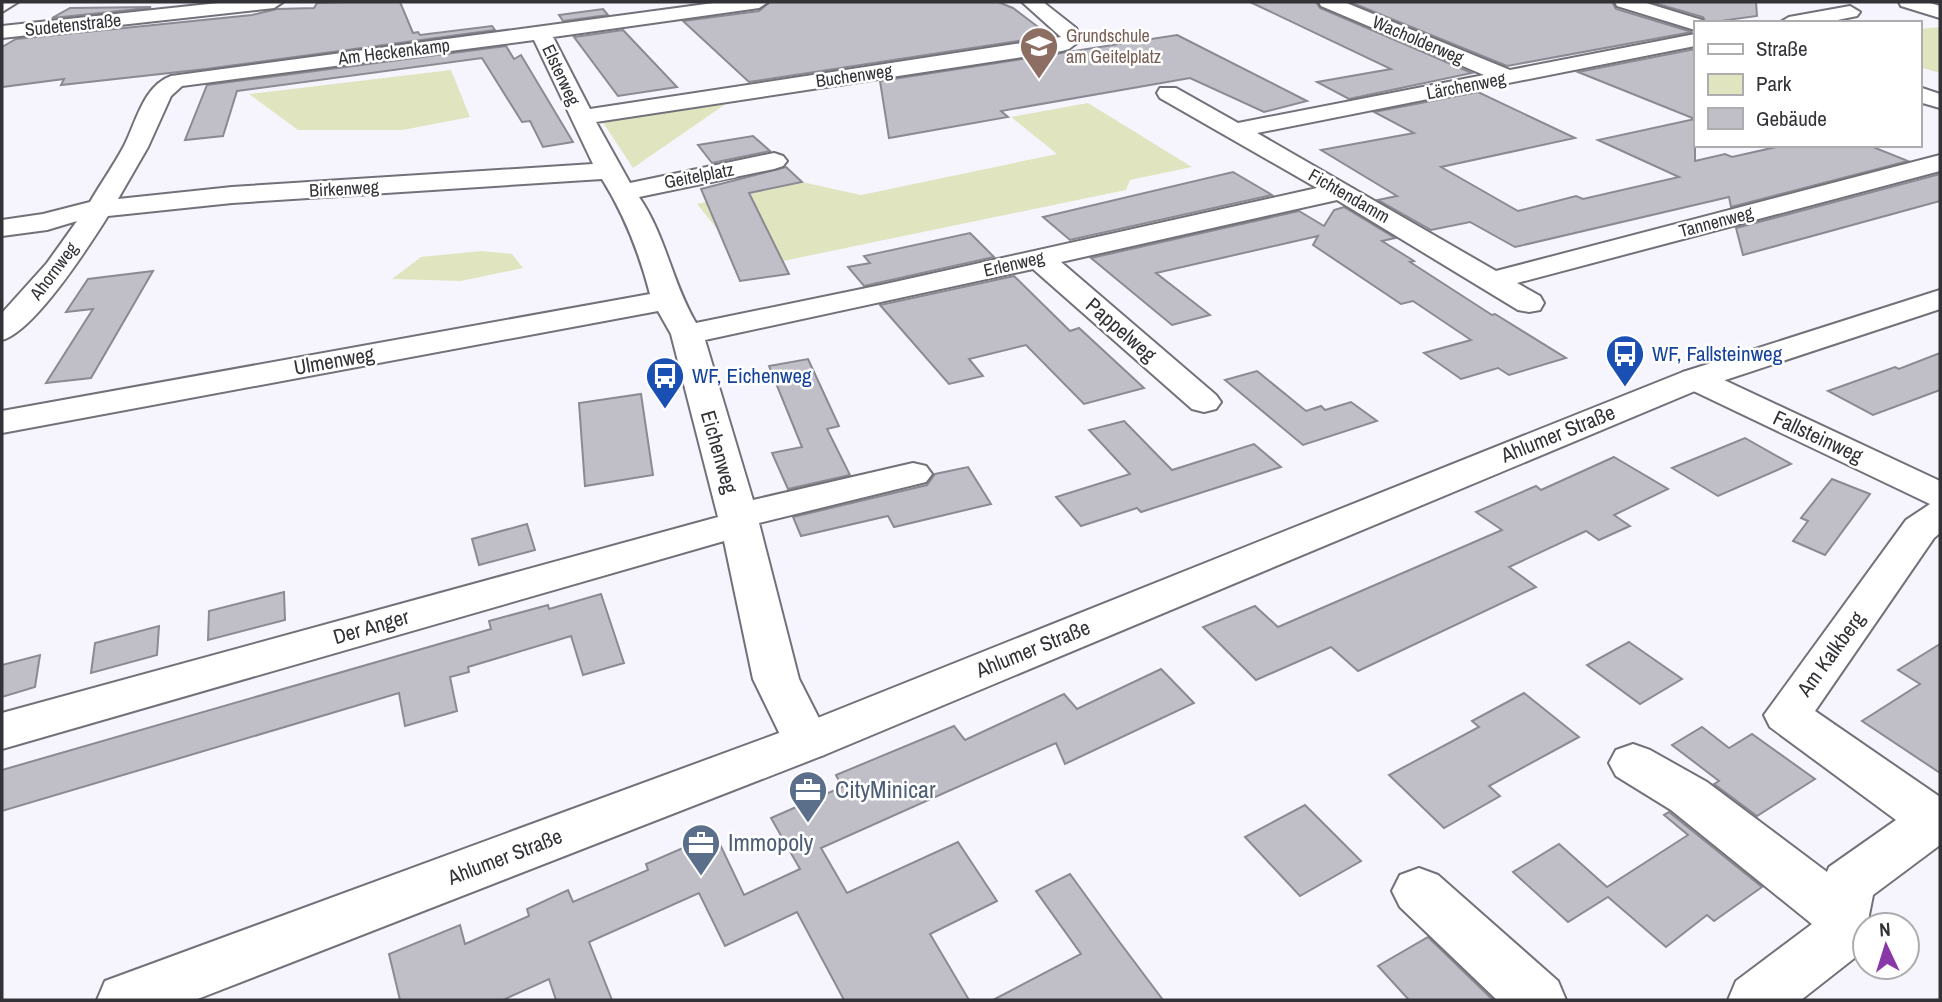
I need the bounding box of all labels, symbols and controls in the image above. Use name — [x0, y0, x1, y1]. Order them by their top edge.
street label: Sudetenstraße — [23, 7, 122, 42]
street label: Wacholderweg — [1369, 9, 1468, 70]
legend — [1694, 21, 1921, 147]
place label: Grundschule am Geitelplatz — [1066, 23, 1161, 69]
school or university icon: Grundschule am Geitelplatz — [1018, 25, 1060, 80]
street label: Am Heckenkamp — [336, 32, 451, 71]
text: Straße — [1756, 34, 1808, 63]
street label: Elsterweg — [536, 40, 587, 110]
street label: Buchenweg — [814, 58, 895, 93]
street label: Lärchenweg — [1424, 65, 1509, 105]
text: Park — [1756, 69, 1792, 98]
text: Gebäude — [1756, 104, 1827, 133]
street label: Geitelplatz — [662, 157, 736, 195]
street label: Fichtendamm — [1304, 162, 1395, 229]
street label: Birkenweg — [309, 174, 380, 203]
street label: Tannenweg — [1676, 199, 1756, 243]
street label: Ahornweg — [23, 236, 84, 306]
street label: Erlenweg — [981, 244, 1047, 283]
street label: Pappelweg — [1080, 291, 1163, 369]
bus stop icon: WF, Fallsteinweg — [1604, 333, 1646, 388]
street label: Ulmenweg — [291, 339, 377, 382]
place label: WF, Fallsteinweg — [1652, 339, 1783, 368]
bus stop icon: WF, Eichenweg — [644, 355, 686, 410]
place label: WF, Eichenweg — [692, 361, 812, 390]
street label: Ahlumer Straße — [1496, 398, 1619, 470]
street label: Fallsteinweg — [1769, 403, 1868, 470]
street label: Eichenweg — [694, 407, 745, 497]
street label: Der Anger — [330, 602, 412, 651]
street label: Am Kalkberg — [1789, 605, 1872, 703]
street label: Ahlumer Straße — [971, 613, 1094, 685]
office icon: CityMinicar — [787, 769, 829, 824]
place label: CityMinicar — [835, 773, 936, 805]
street label: Ahlumer Straße — [442, 821, 566, 892]
office icon: Immopoly — [680, 822, 722, 877]
place label: Immopoly — [728, 826, 813, 858]
north arrow — [1851, 911, 1921, 981]
text: N — [1878, 916, 1891, 942]

